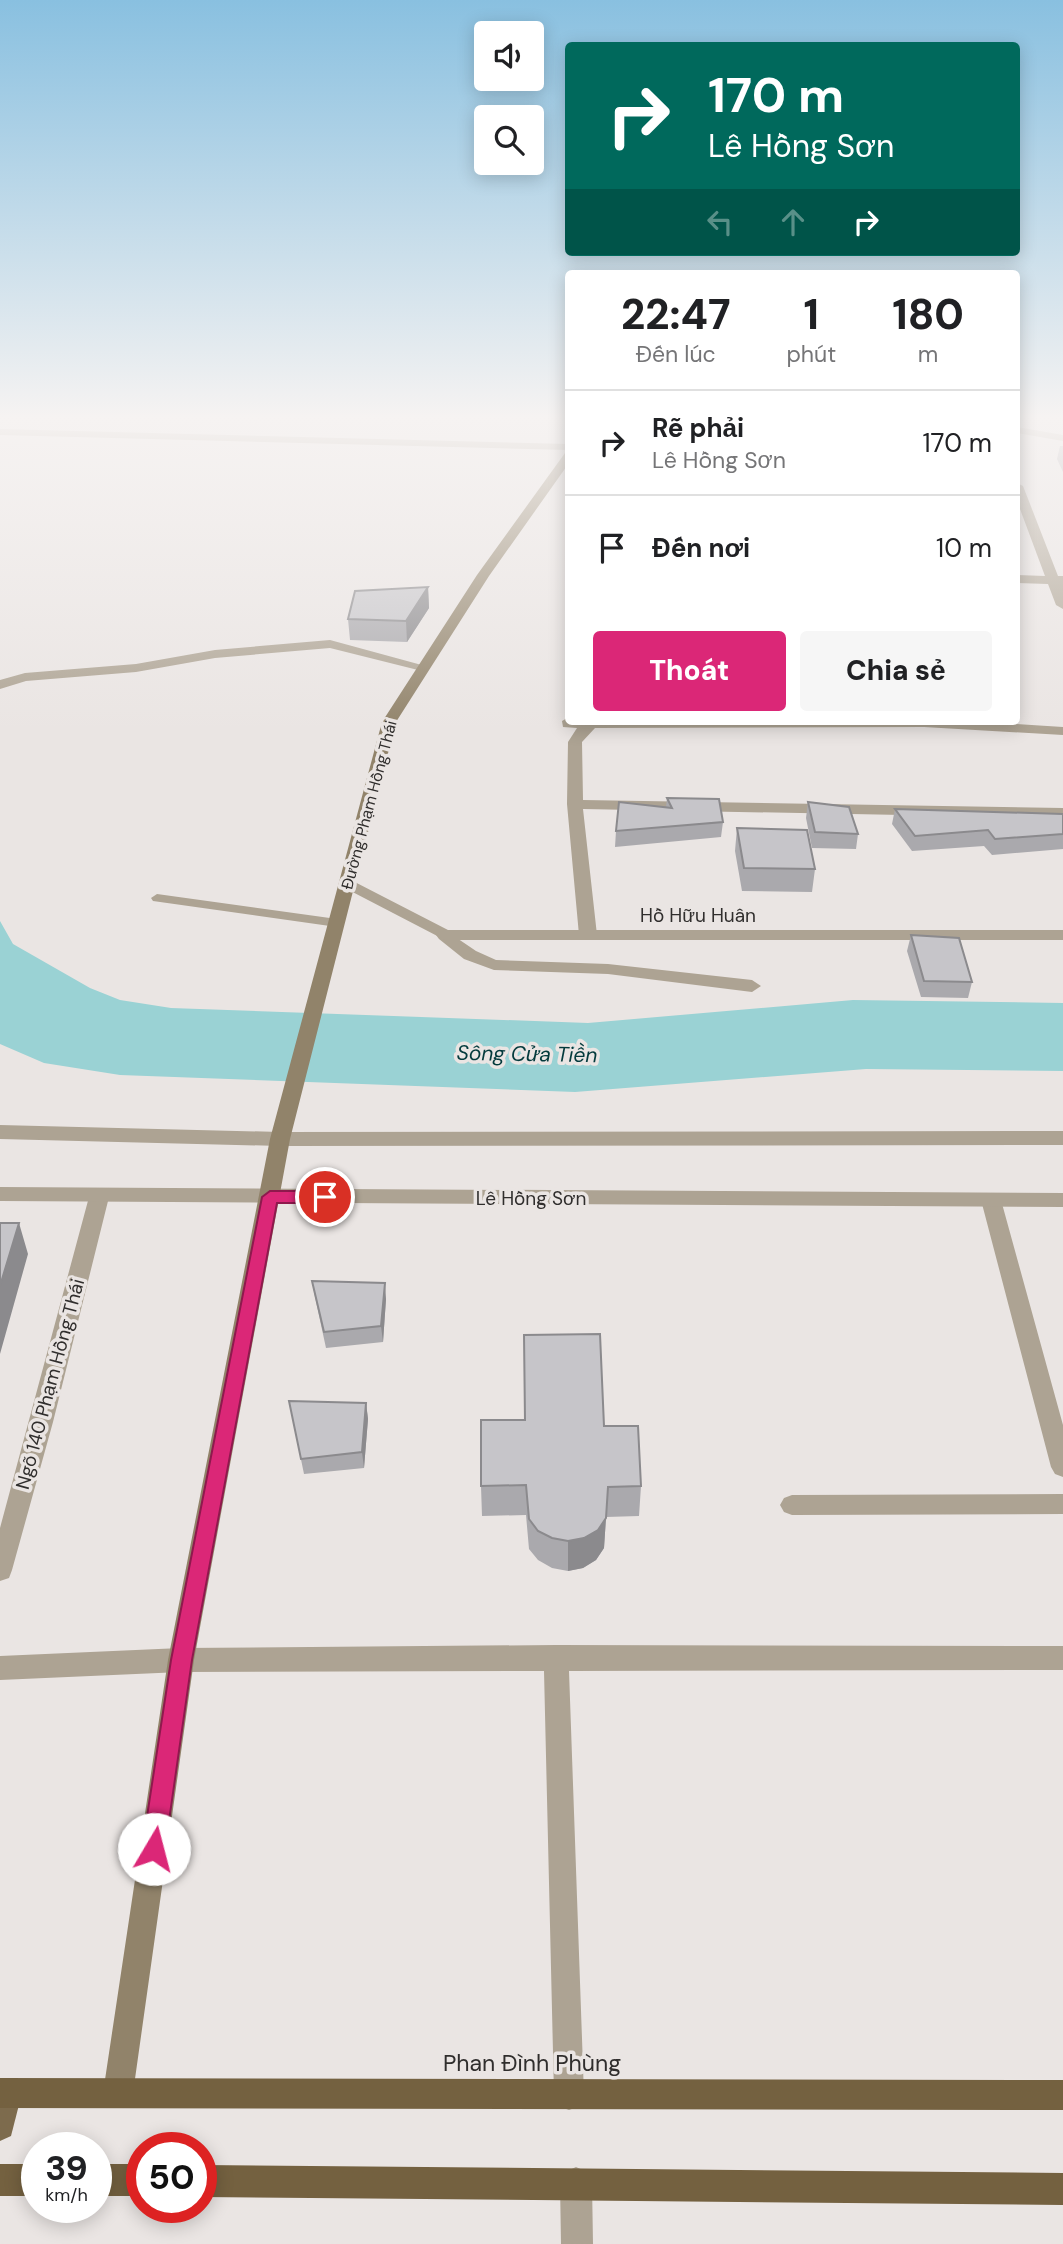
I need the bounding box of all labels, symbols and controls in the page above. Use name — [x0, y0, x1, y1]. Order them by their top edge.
map controls — [474, 21, 544, 175]
button: sound — [474, 21, 544, 91]
text: 170 m — [708, 63, 844, 127]
icon: right — [593, 70, 684, 161]
button: search — [474, 105, 544, 175]
text: Lê Hồng Sơn — [708, 125, 894, 167]
icon: left — [701, 203, 739, 241]
icon: ahead — [774, 203, 812, 241]
icon: right — [847, 203, 885, 241]
text: 22:47 — [621, 287, 730, 342]
text: 1 — [804, 287, 819, 342]
text: 180 — [892, 287, 964, 342]
text: Đến lúc — [636, 339, 716, 369]
text: phút — [786, 339, 836, 369]
text: m — [918, 339, 938, 369]
text: Rẽ phải — [652, 411, 744, 445]
icon: right — [593, 424, 631, 462]
text: 170 m — [923, 426, 992, 460]
text: Lê Hồng Sơn — [652, 445, 786, 475]
icon: arrive — [593, 529, 631, 567]
text: Đến nơi — [652, 531, 750, 565]
text: 10 m — [936, 531, 992, 565]
button: Thoát — [593, 631, 786, 711]
button: Chia sẻ — [800, 631, 992, 711]
street label: Đường Phạm Hồng Thái — [336, 718, 402, 892]
street label: Hồ Hữu Huân — [640, 903, 756, 928]
water label: Sông Cửa Tiền — [456, 1039, 598, 1069]
pin — [295, 1167, 355, 1227]
icon: arrive — [306, 1178, 344, 1216]
street label: Lê Hồng Sơn — [476, 1186, 586, 1211]
street label: Ngõ 140 Phạm Hồng Thái — [10, 1276, 90, 1492]
position arrow — [117, 1812, 191, 1886]
street label: Phan Đình Phùng — [443, 2048, 621, 2078]
speed limit sign: 50 — [126, 2132, 217, 2223]
text: 39 — [45, 2145, 88, 2191]
text: km/h — [45, 2183, 88, 2207]

